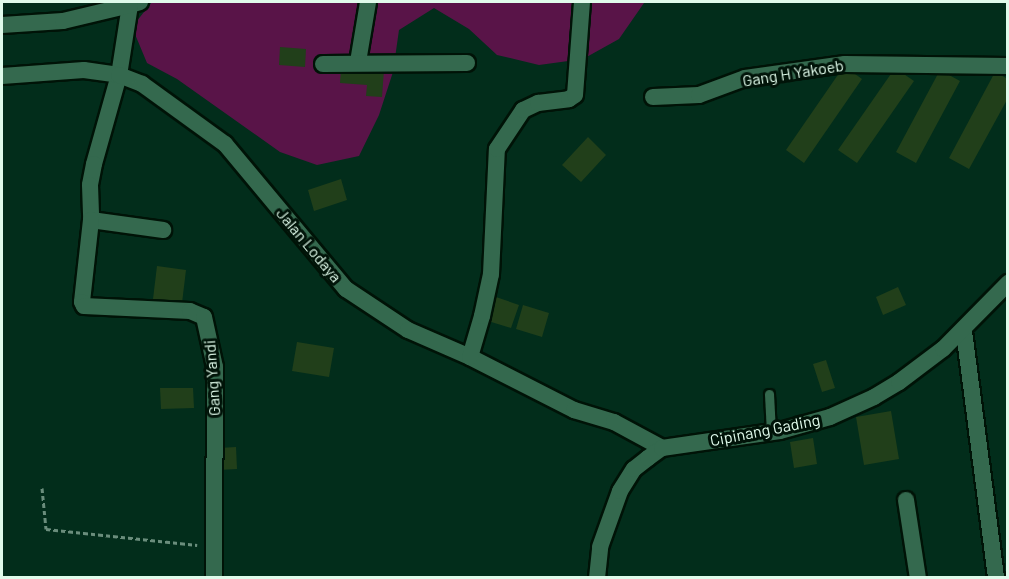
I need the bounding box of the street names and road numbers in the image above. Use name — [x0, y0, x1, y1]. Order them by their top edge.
street label: Gang H Yakoeb — [741, 56, 845, 90]
street label: Jalan Lodaya — [272, 204, 346, 286]
street label: Gang Yandi — [200, 339, 224, 417]
street label: Cipinang Gading — [708, 410, 822, 450]

